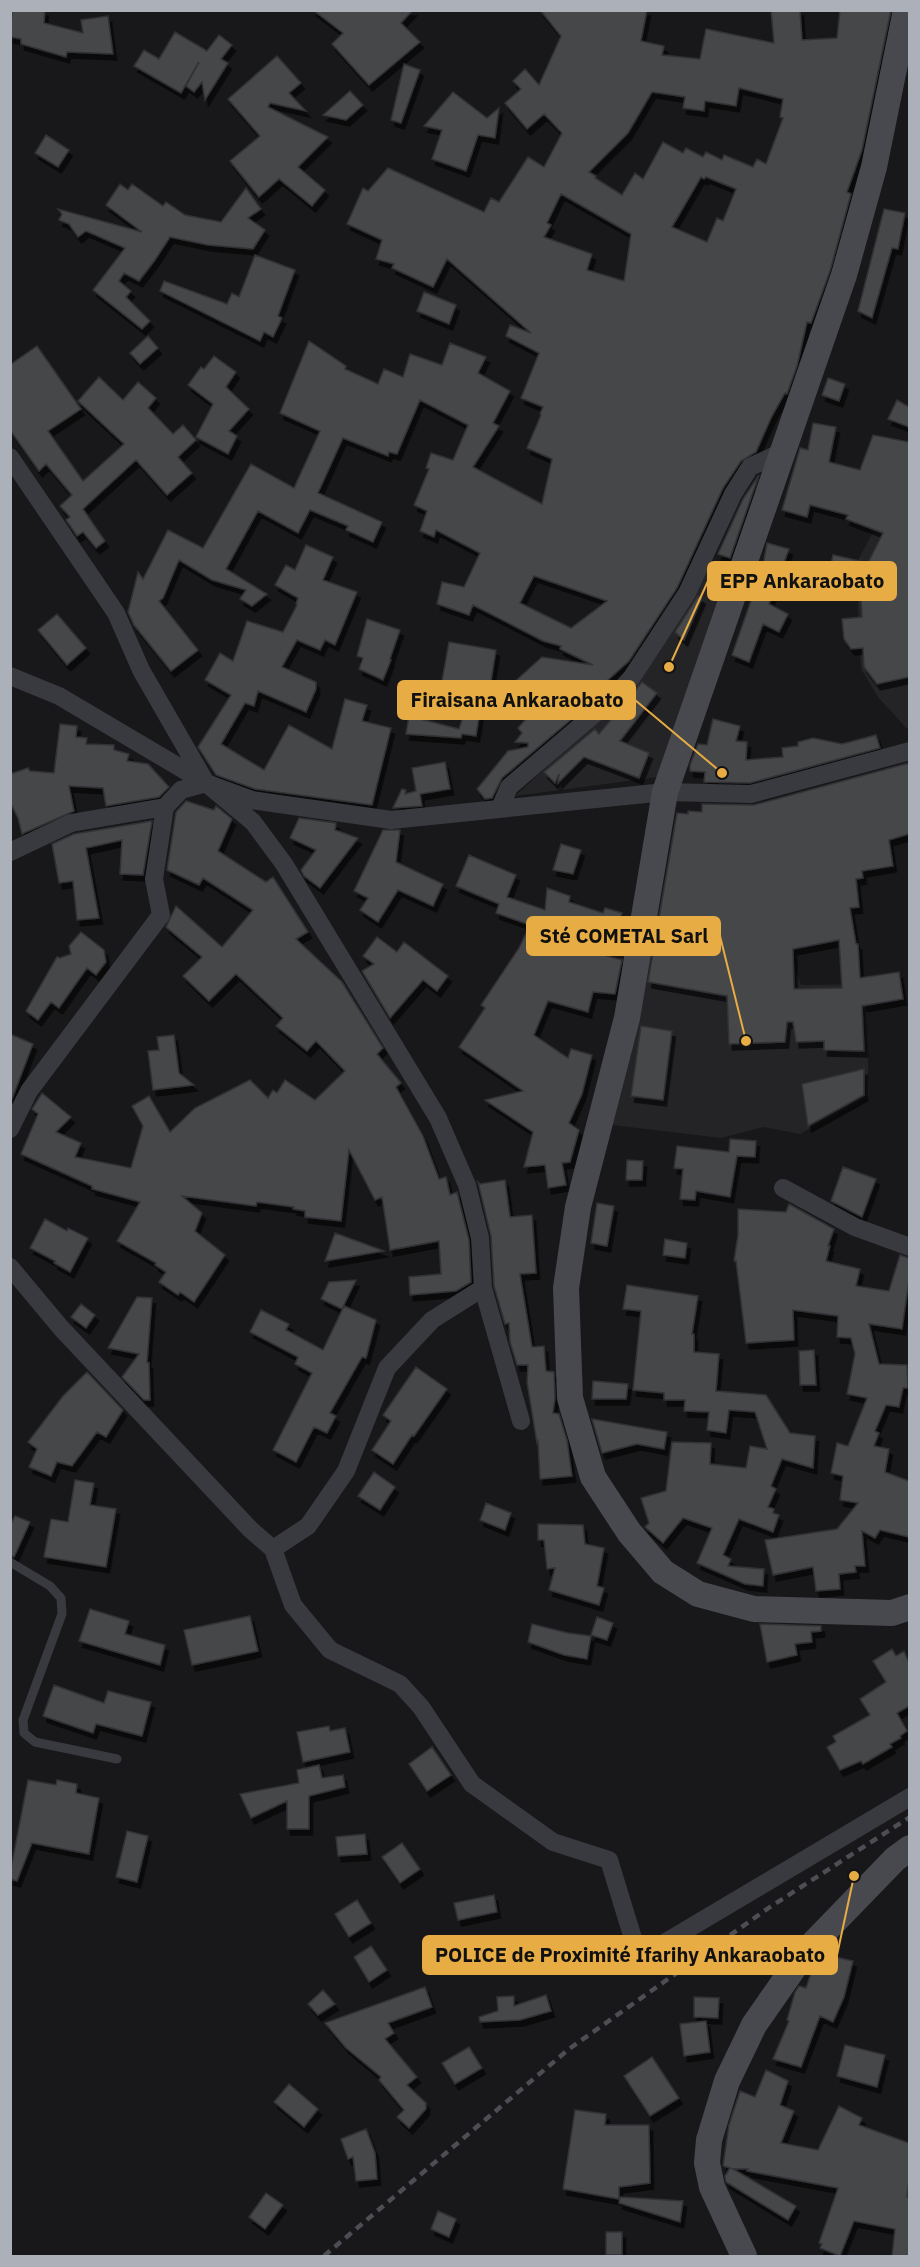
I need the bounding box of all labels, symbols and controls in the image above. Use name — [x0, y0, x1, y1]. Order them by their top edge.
callout: EPP Ankaraobato — [708, 562, 896, 600]
text: EPP Ankaraobato — [720, 567, 884, 594]
callout: Firaisana Ankaraobato — [398, 681, 635, 719]
text: Firaisana Ankaraobato — [410, 686, 624, 713]
callout: Sté COMETAL Sarl — [527, 917, 720, 955]
text: Sté COMETAL Sarl — [540, 922, 708, 949]
callout: POLICE de Proximité Ifarihy Ankaraobato — [423, 1936, 837, 1974]
text: POLICE de Proximité Ifarihy Ankaraobato — [435, 1941, 825, 1968]

